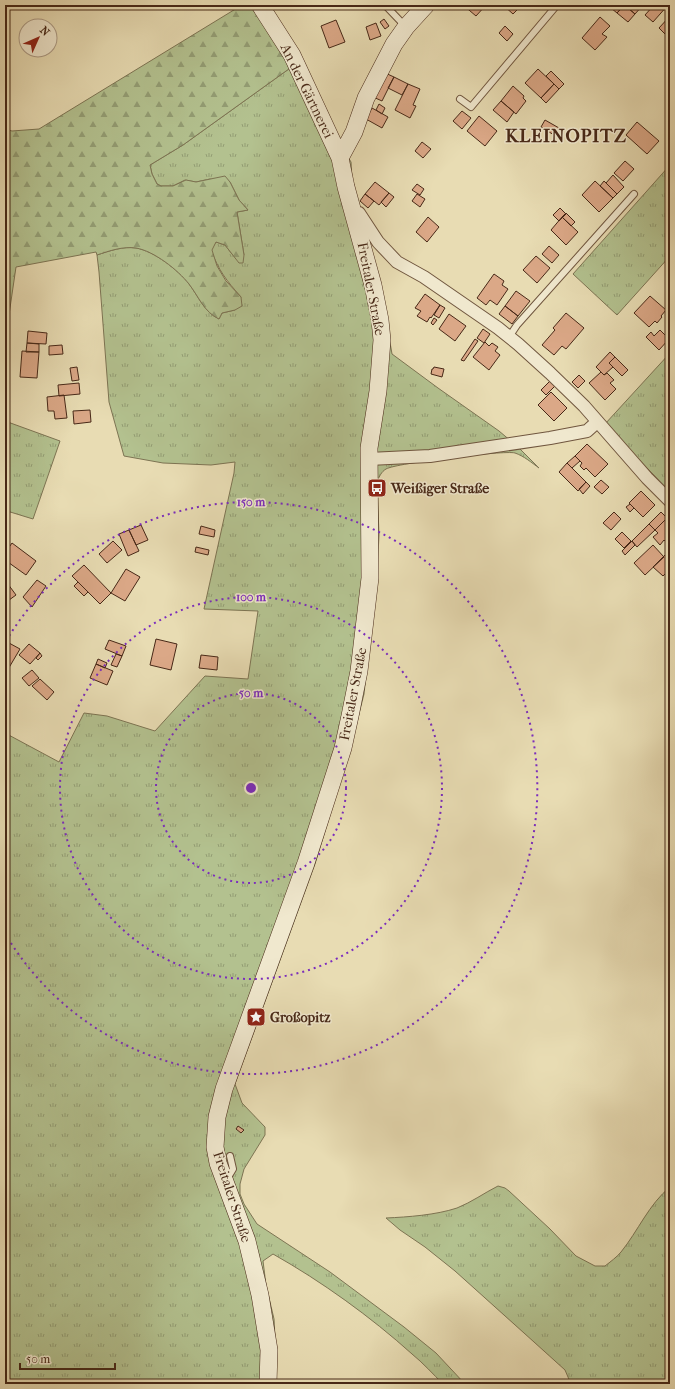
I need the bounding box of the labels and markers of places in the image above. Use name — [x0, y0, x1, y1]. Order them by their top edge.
bus stop icon: Weißiger Straße — [366, 477, 388, 499]
place label: Weißiger Straße — [390, 480, 489, 497]
centre of rings — [244, 781, 258, 795]
place icon: Großopitz — [245, 1006, 267, 1028]
place label: Großopitz — [270, 1009, 331, 1026]

